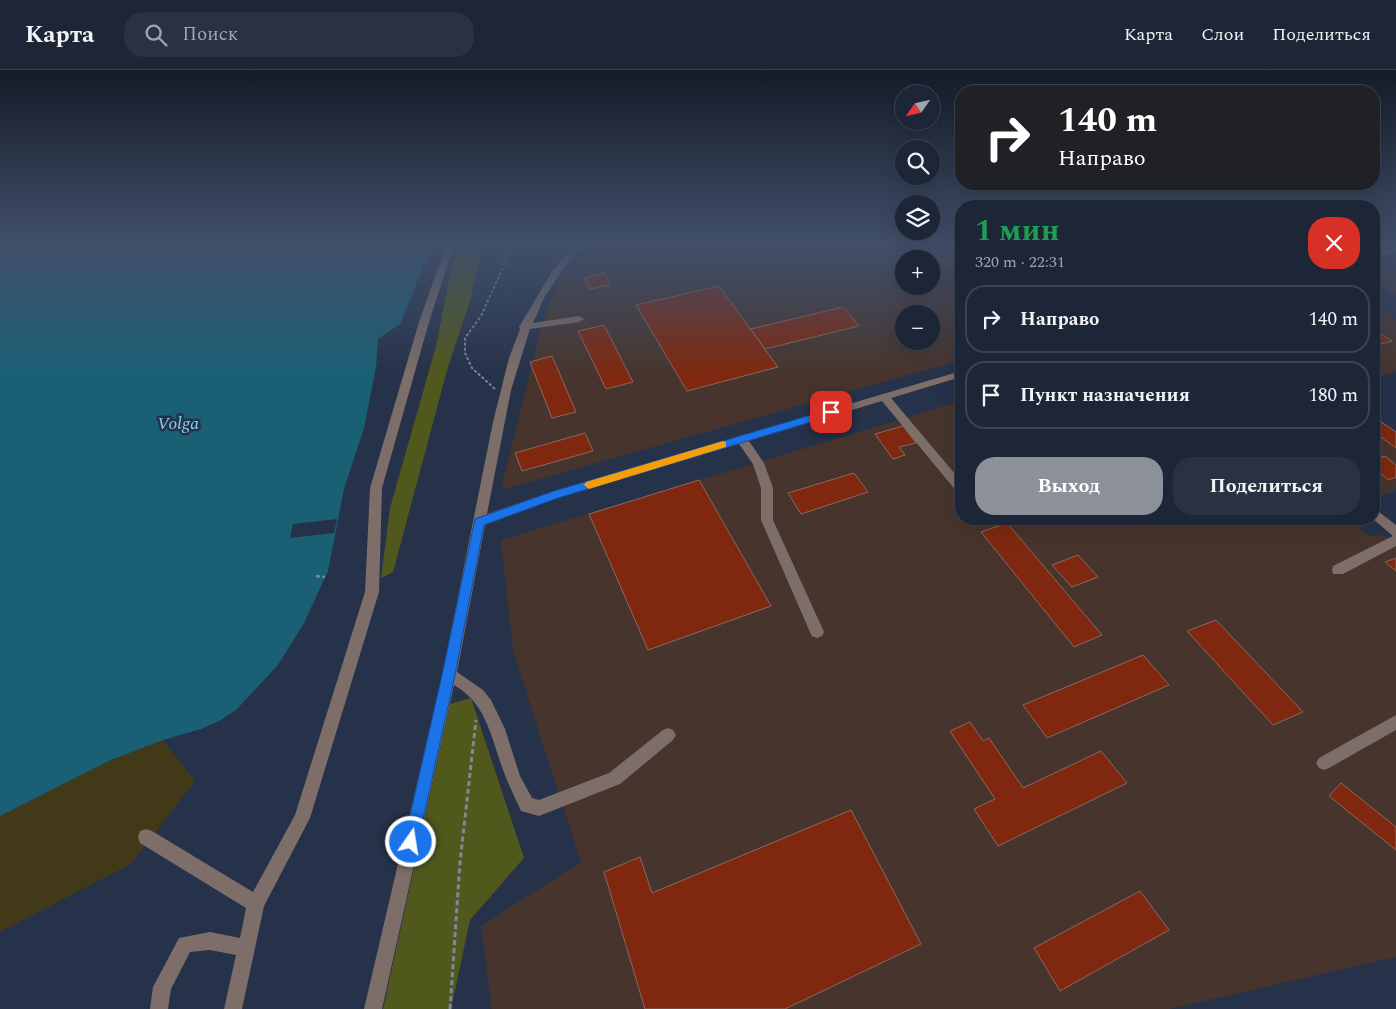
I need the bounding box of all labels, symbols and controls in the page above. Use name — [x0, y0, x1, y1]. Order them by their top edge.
search box — [124, 12, 474, 57]
text: Карта — [25, 17, 94, 53]
text: Поиск — [182, 20, 238, 49]
icon: search — [142, 21, 170, 49]
text: Карта — [1124, 21, 1173, 48]
text: Слои — [1201, 21, 1244, 48]
text: Поделиться — [1272, 21, 1371, 48]
north arrow — [895, 85, 940, 130]
map controls — [895, 85, 940, 350]
text: 140 m — [1058, 94, 1157, 147]
icon: right — [975, 105, 1040, 170]
button: search — [895, 140, 940, 185]
text: Направо — [1058, 142, 1146, 175]
button: layers — [895, 195, 940, 240]
text: 1 мин — [975, 208, 1060, 254]
button: close — [1308, 217, 1360, 269]
button: + — [895, 250, 940, 295]
text: 320 m · 22:31 — [975, 250, 1065, 274]
button: − — [895, 305, 940, 350]
icon: right — [977, 305, 1005, 333]
text: Направо — [1020, 305, 1099, 334]
text: 140 m — [1308, 305, 1358, 334]
icon: arrive — [977, 381, 1005, 409]
text: Пункт назначения — [1020, 381, 1190, 410]
text: 180 m — [1308, 381, 1358, 410]
pin — [810, 391, 852, 433]
icon: arrive — [817, 398, 845, 426]
water label: Volga — [157, 410, 199, 437]
button: Выход — [975, 457, 1163, 515]
button: Поделиться — [1173, 457, 1360, 515]
position arrow — [384, 815, 436, 867]

